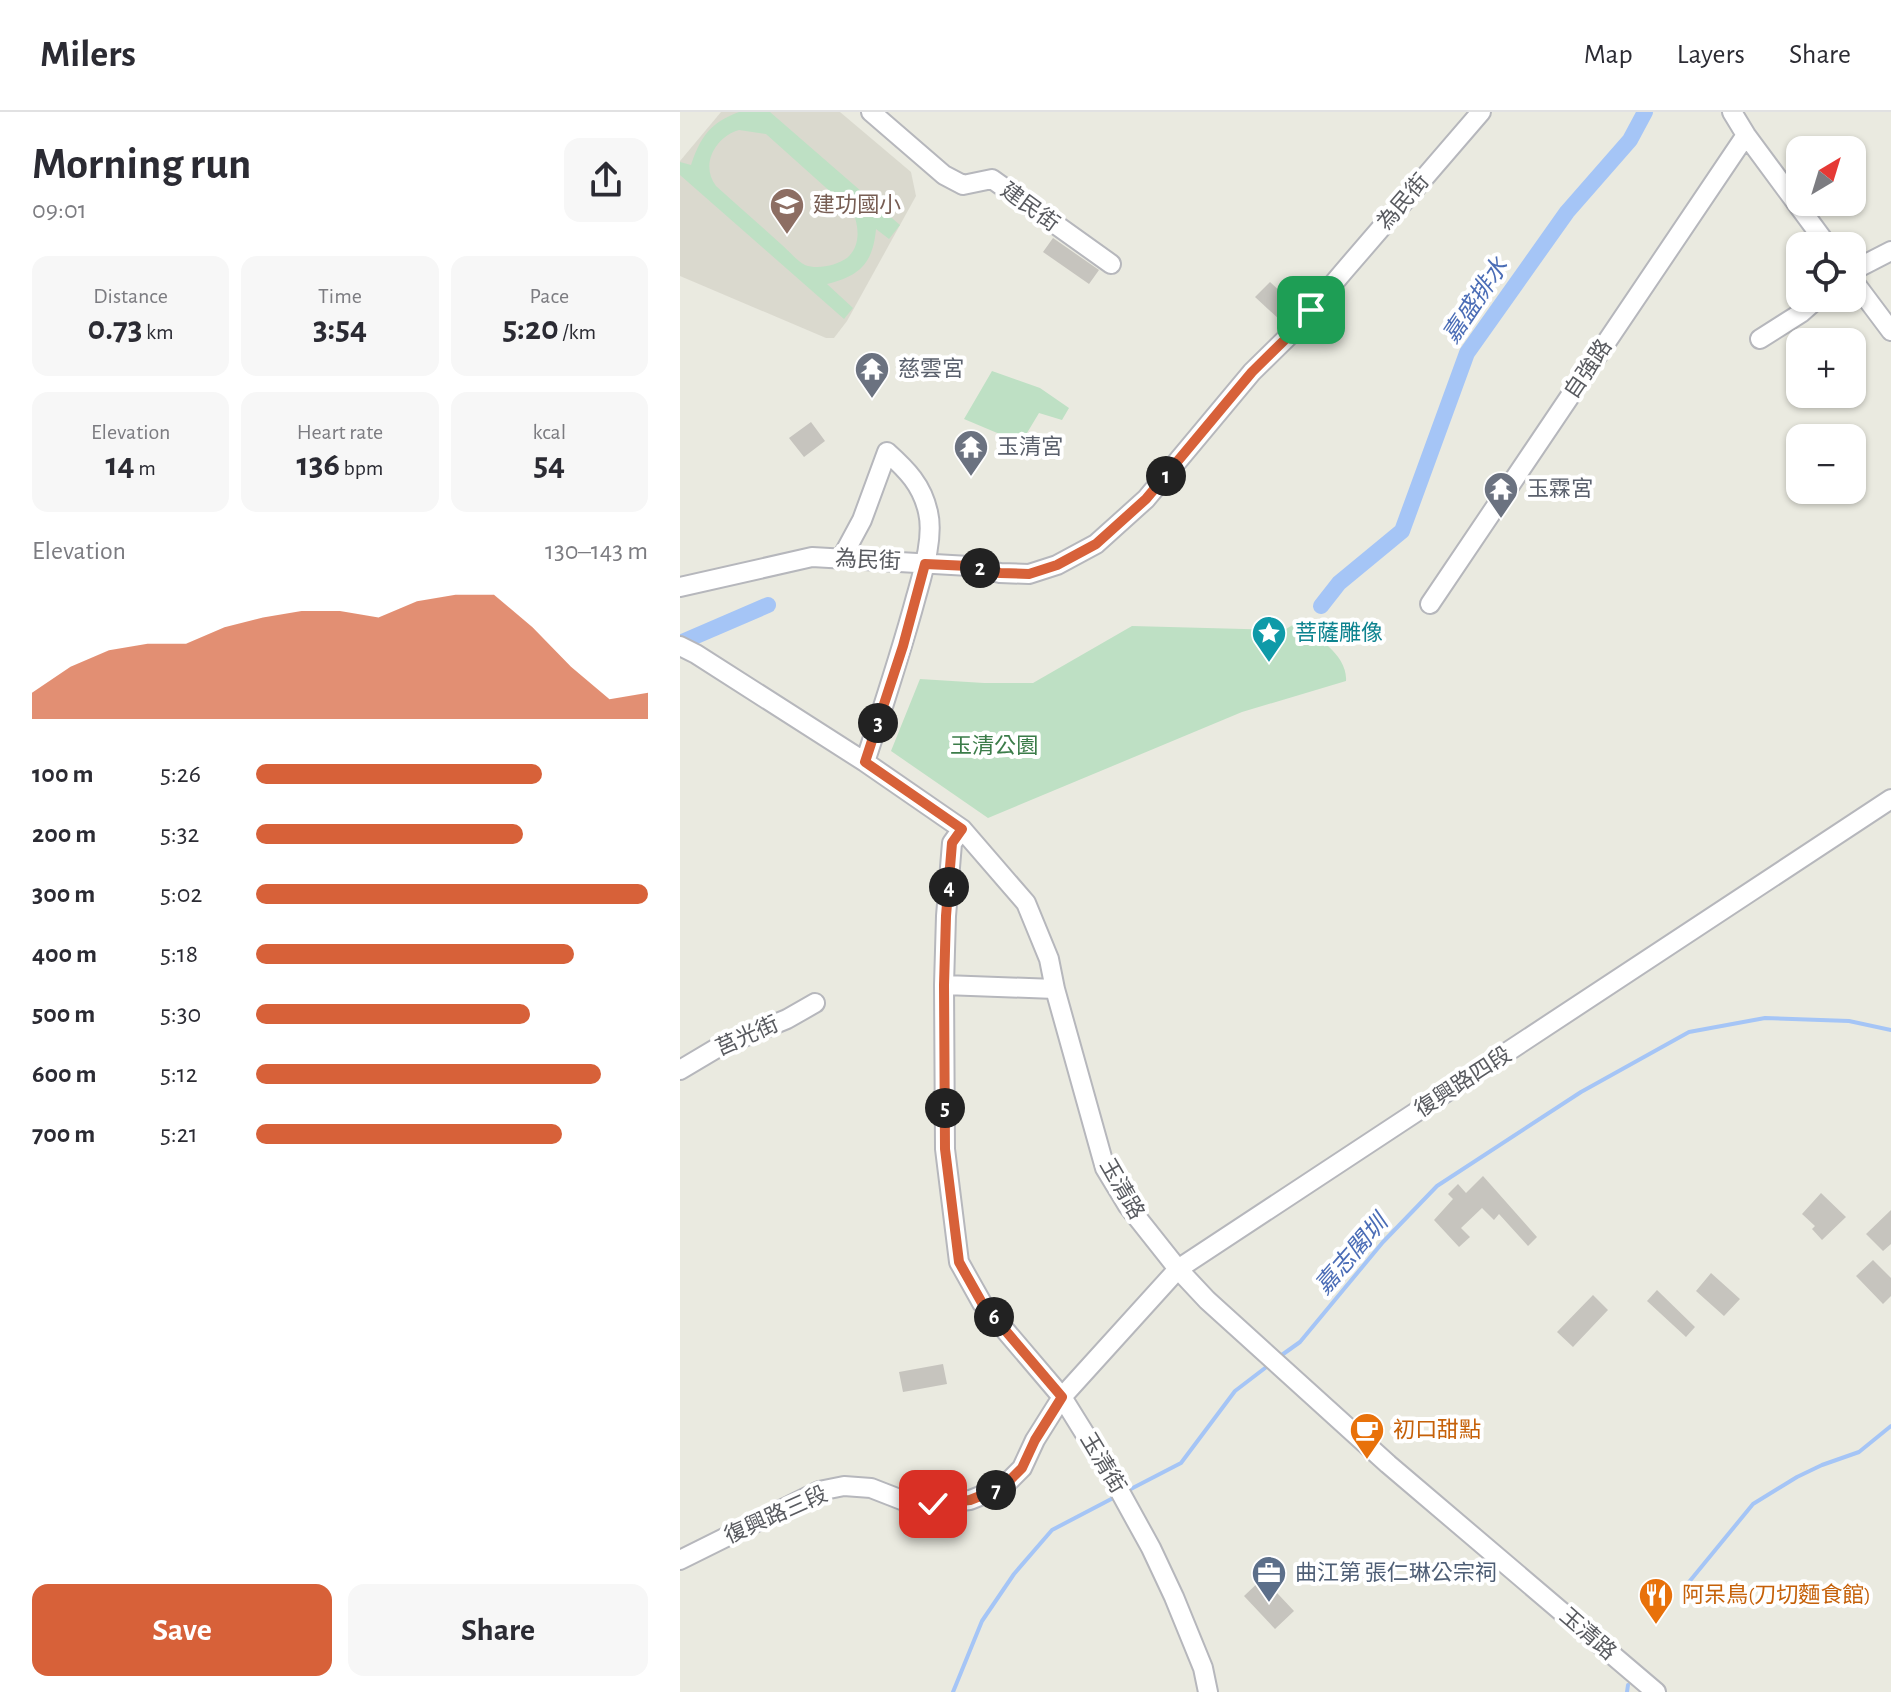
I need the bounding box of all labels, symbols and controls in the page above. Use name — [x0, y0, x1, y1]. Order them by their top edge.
text: Milers — [40, 36, 136, 74]
text: Map — [1584, 41, 1633, 69]
text: Layers — [1677, 41, 1745, 69]
text: Share — [1789, 41, 1851, 69]
north arrow — [1786, 136, 1866, 216]
map controls — [1786, 136, 1866, 504]
button: share — [564, 138, 648, 222]
text: Morning run — [32, 143, 251, 187]
street label: 為民街 — [1372, 169, 1433, 234]
street label: 建民街 — [997, 178, 1064, 235]
school or university icon: 建功國小 — [768, 186, 806, 236]
place label: 建功國小 — [813, 193, 901, 216]
text: 09:01 — [32, 197, 87, 223]
button: locate — [1786, 232, 1866, 312]
water label: 嘉盛排水 — [1438, 253, 1513, 348]
pin — [1277, 276, 1345, 344]
text: Distance — [93, 285, 168, 307]
text: Time — [318, 285, 362, 307]
text: Pace — [530, 285, 569, 307]
icon: arrive — [1289, 288, 1333, 332]
text: 0.73 — [88, 312, 142, 346]
text: 3:54 — [313, 312, 367, 346]
text: 5:20 — [502, 312, 559, 346]
text: km — [142, 321, 174, 343]
text: /km — [559, 321, 596, 343]
button: + — [1786, 328, 1866, 408]
street label: 自強路 — [1560, 335, 1616, 403]
temple icon: 慈雲宮 — [853, 350, 891, 400]
place label: 慈雲宮 — [898, 357, 964, 380]
text: Elevation — [91, 421, 170, 443]
text: Heart rate — [297, 421, 383, 443]
text: kcal — [533, 421, 566, 443]
button: − — [1786, 424, 1866, 504]
temple icon: 玉清宮 — [952, 428, 990, 478]
place label: 玉清宮 — [997, 435, 1063, 458]
text: 14 — [105, 448, 135, 482]
text: 136 — [297, 448, 340, 482]
text: 54 — [533, 448, 565, 482]
pin: 1 — [1146, 456, 1186, 496]
text: m — [135, 457, 156, 479]
text: bpm — [340, 457, 383, 479]
text: 1 — [1162, 465, 1170, 487]
temple icon: 玉霖宮 — [1482, 470, 1520, 520]
place label: 玉霖宮 — [1527, 477, 1593, 500]
text: Elevation — [32, 538, 126, 564]
text: 130–143 m — [545, 538, 648, 564]
street label: 為民街 — [834, 546, 902, 573]
pin: 2 — [960, 548, 1000, 588]
text: 2 — [975, 557, 985, 579]
place icon: 菩薩雕像 — [1250, 614, 1288, 664]
place label: 菩薩雕像 — [1295, 621, 1383, 644]
pin: 3 — [858, 703, 898, 743]
text: 3 — [873, 712, 883, 734]
park label: 玉清公園 — [950, 734, 1038, 757]
text: 100 m — [32, 761, 93, 787]
text: 5:26 — [160, 761, 201, 787]
text: 200 m — [32, 821, 96, 847]
text: 5:32 — [160, 821, 199, 847]
pin: 4 — [929, 867, 969, 907]
text: 4 — [943, 876, 955, 898]
text: 300 m — [32, 881, 95, 907]
text: 5:02 — [160, 881, 202, 907]
text: 400 m — [32, 941, 97, 967]
text: 5:18 — [160, 941, 198, 967]
text: 500 m — [32, 1001, 95, 1027]
text: 5:30 — [160, 1001, 201, 1027]
street label: 莒光街 — [712, 1012, 782, 1059]
street label: 復興路四段 — [1410, 1042, 1515, 1121]
text: 600 m — [32, 1061, 97, 1087]
text: 5:12 — [160, 1061, 198, 1087]
pin: 5 — [925, 1088, 965, 1128]
text: 5 — [940, 1097, 950, 1119]
text: 700 m — [32, 1121, 95, 1147]
text: 5:21 — [160, 1121, 198, 1147]
street label: 玉清路 — [1096, 1154, 1149, 1223]
water label: 嘉志閣圳 — [1310, 1207, 1395, 1299]
pin: 6 — [974, 1297, 1014, 1337]
text: 6 — [989, 1306, 999, 1328]
cafe icon: 初口甜點 — [1348, 1411, 1386, 1461]
place label: 初口甜點 — [1393, 1418, 1481, 1441]
street label: 玉清街 — [1077, 1429, 1130, 1497]
pin — [899, 1470, 967, 1538]
pin: 7 — [976, 1470, 1016, 1510]
text: 7 — [991, 1479, 1001, 1501]
street label: 復興路三段 — [721, 1482, 831, 1547]
icon: check — [911, 1482, 955, 1526]
office icon: 曲江第 張仁琳公宗祠 — [1250, 1554, 1288, 1604]
place label: 曲江第 張仁琳公宗祠 — [1295, 1561, 1497, 1584]
restaurant icon: 阿呆鳥(刀切麵食館) — [1637, 1576, 1675, 1626]
place label: 阿呆鳥(刀切麵食館) — [1682, 1583, 1871, 1606]
button: Save — [32, 1584, 332, 1676]
button: Share — [348, 1584, 648, 1676]
street label: 玉清路 — [1556, 1603, 1621, 1664]

